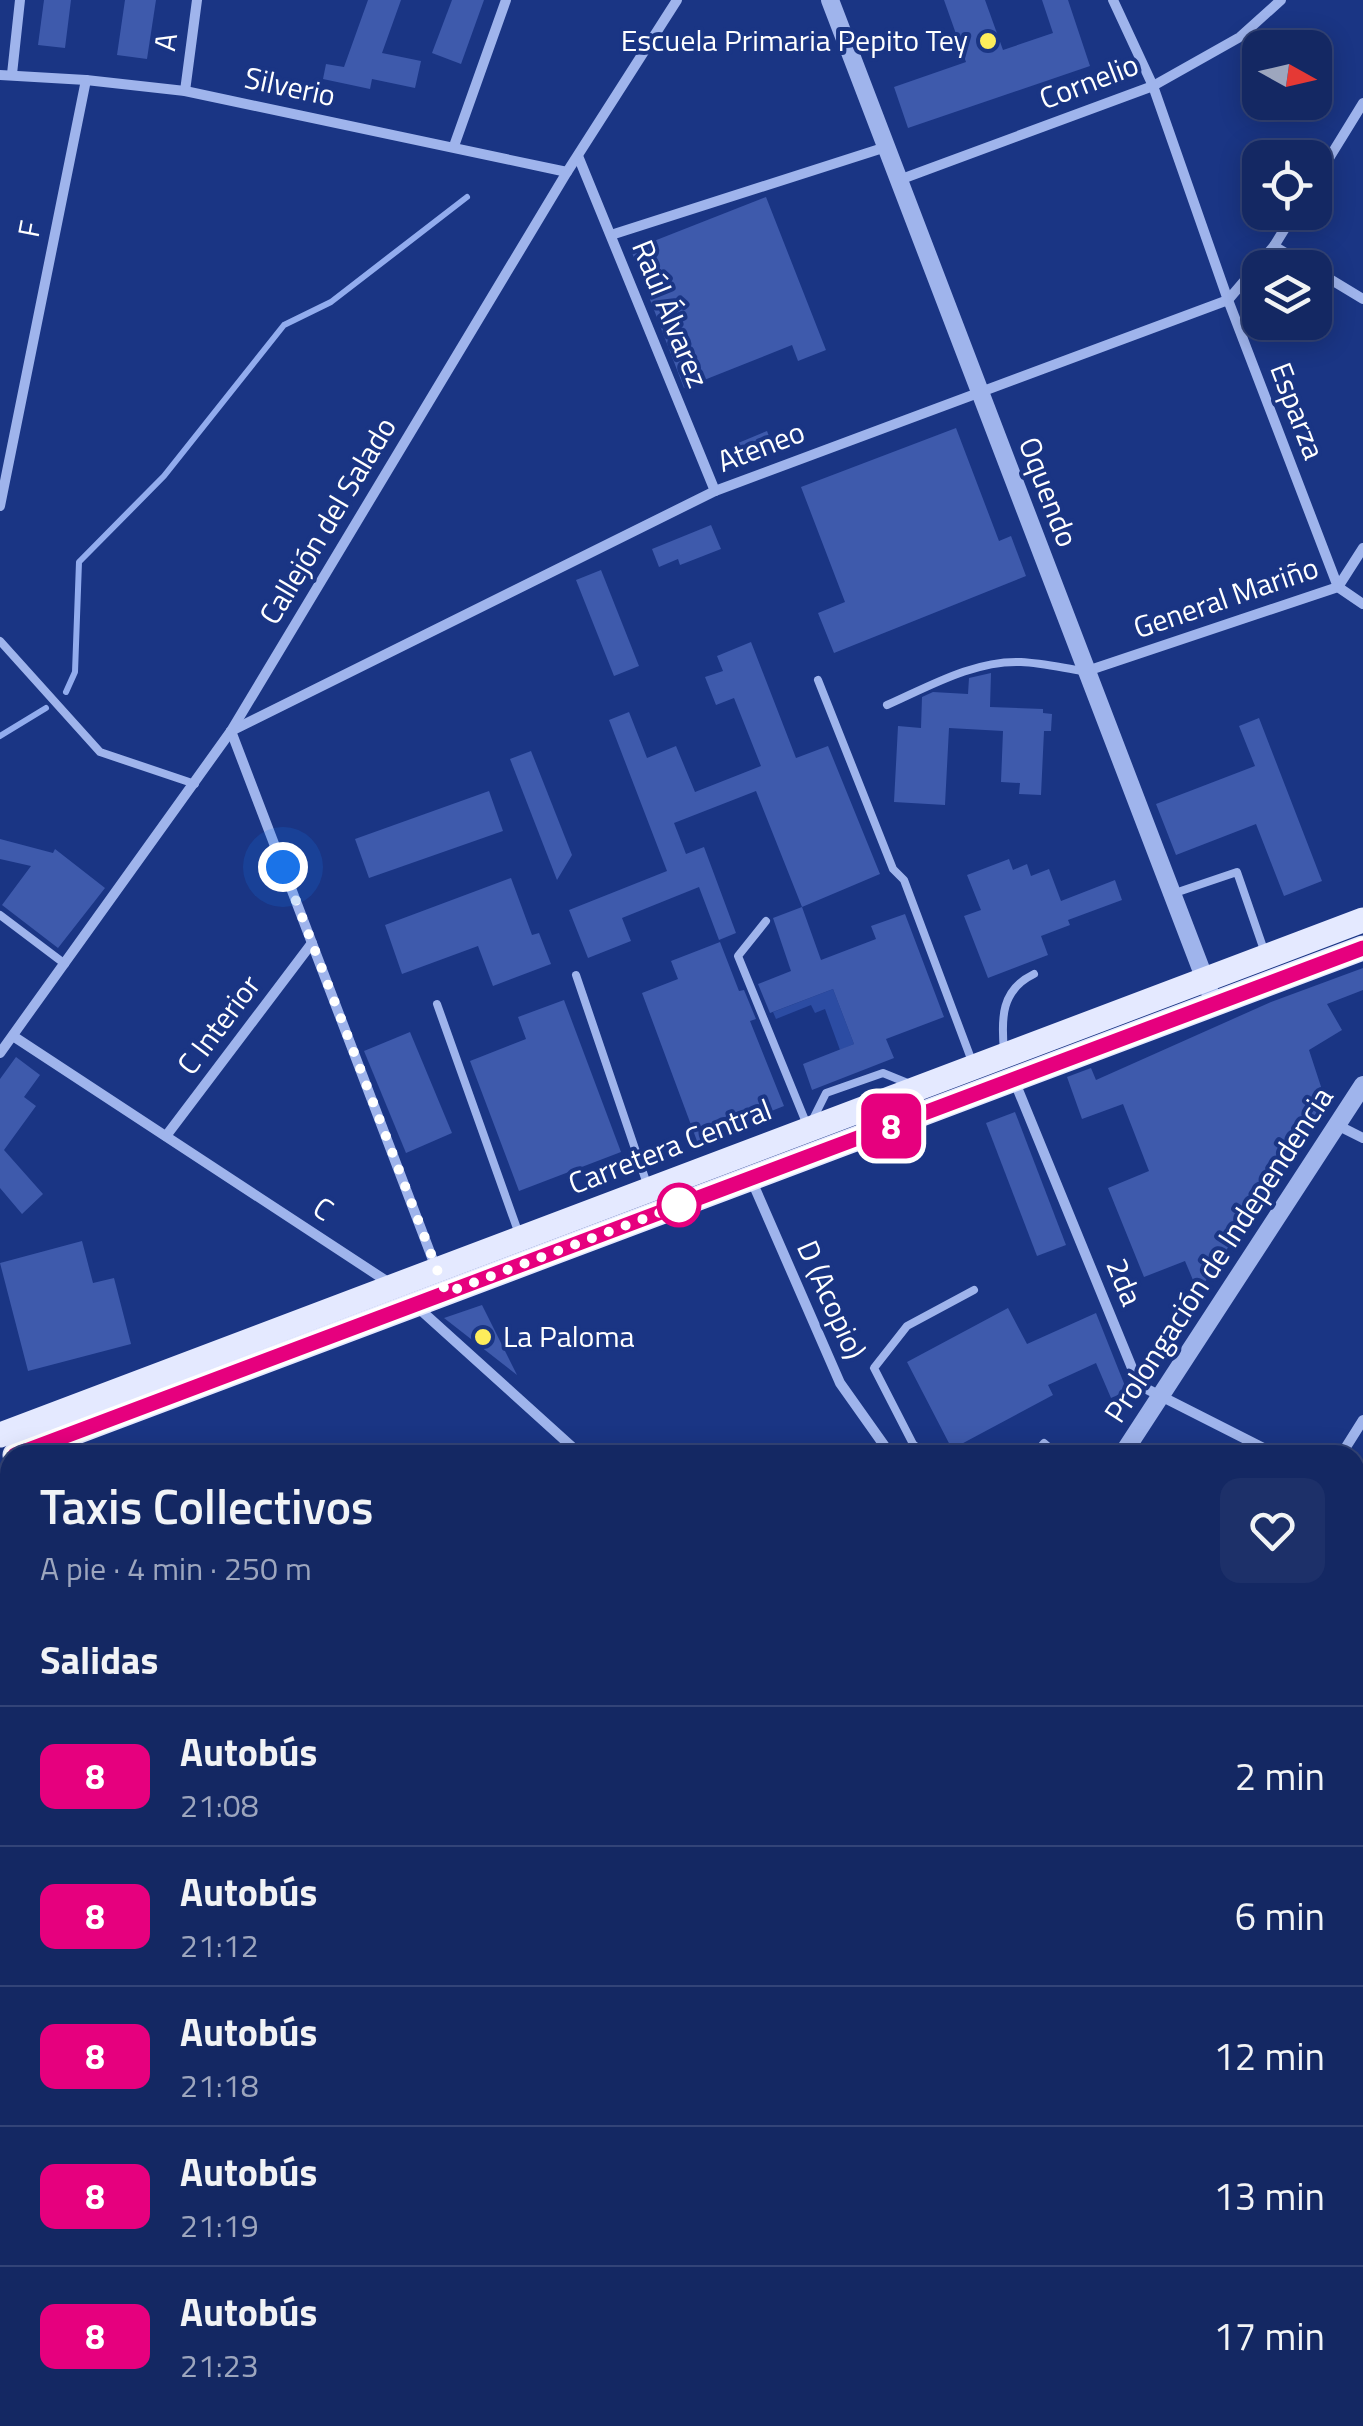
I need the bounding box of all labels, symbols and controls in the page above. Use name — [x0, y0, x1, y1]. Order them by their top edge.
place label: Escuela Primaria Pepito Tey — [621, 17, 968, 63]
street label: A — [141, 30, 189, 54]
marker: Escuela Primaria Pepito Tey — [977, 30, 999, 52]
north arrow — [1242, 30, 1332, 120]
map controls — [1242, 30, 1332, 340]
street label: Cornelio — [1032, 41, 1145, 121]
street label: Silverio — [240, 54, 340, 118]
button: locate — [1242, 140, 1332, 230]
street label: F — [5, 217, 53, 241]
street label: Raúl Álvarez — [620, 233, 721, 395]
button: layers — [1242, 250, 1332, 340]
street label: Esparza — [1258, 356, 1337, 466]
street label: Callejón del Salado — [247, 408, 407, 633]
street label: Ateneo — [710, 408, 811, 484]
street label: Oquendo — [1007, 430, 1091, 553]
street label: General Mariño — [1127, 544, 1324, 650]
your location — [258, 842, 308, 892]
street label: C Interior — [165, 965, 271, 1084]
street label: Prolongación de Independencia — [1092, 1077, 1344, 1431]
street label: Carretera Central — [561, 1086, 778, 1206]
line badge: 8 — [858, 1094, 924, 1158]
text: 8 — [881, 1099, 901, 1153]
street label: C — [304, 1184, 343, 1232]
unlabelled marker — [658, 1184, 700, 1226]
street label: D (Acopio) — [785, 1233, 879, 1366]
street label: 2da — [1095, 1251, 1155, 1312]
place label: La Paloma — [503, 1313, 635, 1359]
marker: La Paloma — [472, 1326, 494, 1348]
text: Taxis Collectivos — [40, 1470, 374, 1543]
button: heart — [1220, 1478, 1325, 1583]
text: A pie · 4 min · 250 m — [40, 1544, 312, 1592]
text: Salidas — [40, 1631, 158, 1689]
text: Autobús — [180, 1723, 318, 1781]
text: 2 min — [1235, 1747, 1325, 1805]
text: 8 — [85, 1749, 105, 1803]
text: 21:08 — [180, 1781, 259, 1829]
text: Autobús — [180, 1863, 318, 1921]
text: 6 min — [1235, 1887, 1325, 1945]
text: 8 — [85, 1889, 105, 1943]
text: 21:12 — [180, 1921, 259, 1969]
text: Autobús — [180, 2003, 318, 2061]
text: 12 min — [1214, 2027, 1325, 2085]
text: 8 — [85, 2029, 105, 2083]
text: 21:18 — [180, 2061, 259, 2109]
text: Autobús — [180, 2143, 318, 2201]
text: 13 min — [1214, 2167, 1325, 2225]
text: 8 — [85, 2169, 105, 2223]
text: 21:19 — [180, 2201, 259, 2249]
text: Autobús — [180, 2283, 318, 2341]
text: 17 min — [1214, 2307, 1325, 2365]
text: 8 — [85, 2309, 105, 2363]
text: 21:23 — [180, 2341, 259, 2389]

